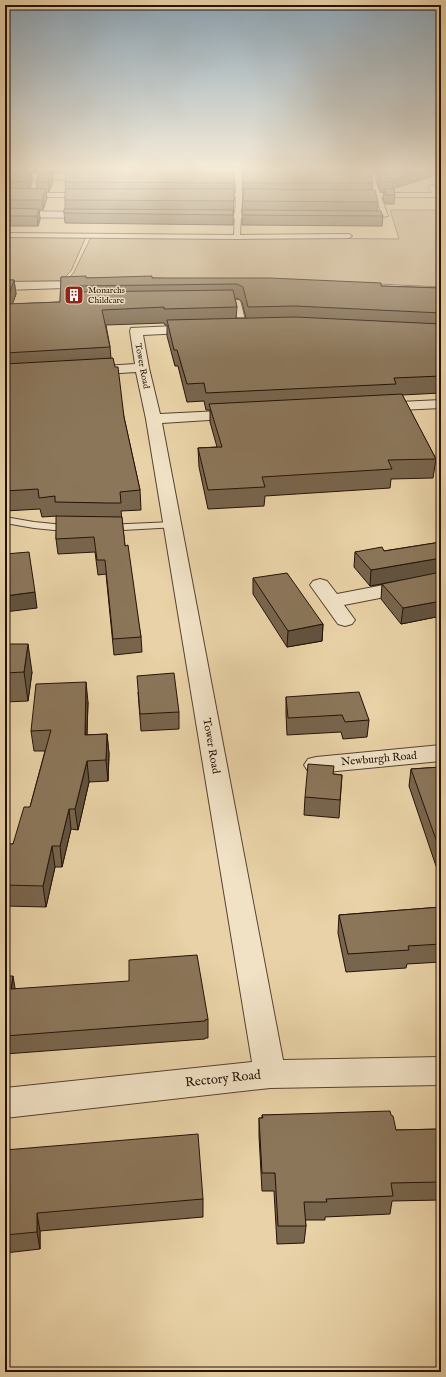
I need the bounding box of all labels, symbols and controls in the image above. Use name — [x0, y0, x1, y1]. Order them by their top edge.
building icon: Monarchs Childcare — [63, 284, 85, 306]
place label: Monarchs Childcare — [88, 285, 125, 306]
street label: Tower Road — [132, 342, 152, 390]
street label: Tower Road — [199, 717, 223, 775]
street label: Newburgh Road — [340, 749, 418, 769]
street label: Rectory Road — [184, 1067, 262, 1091]

